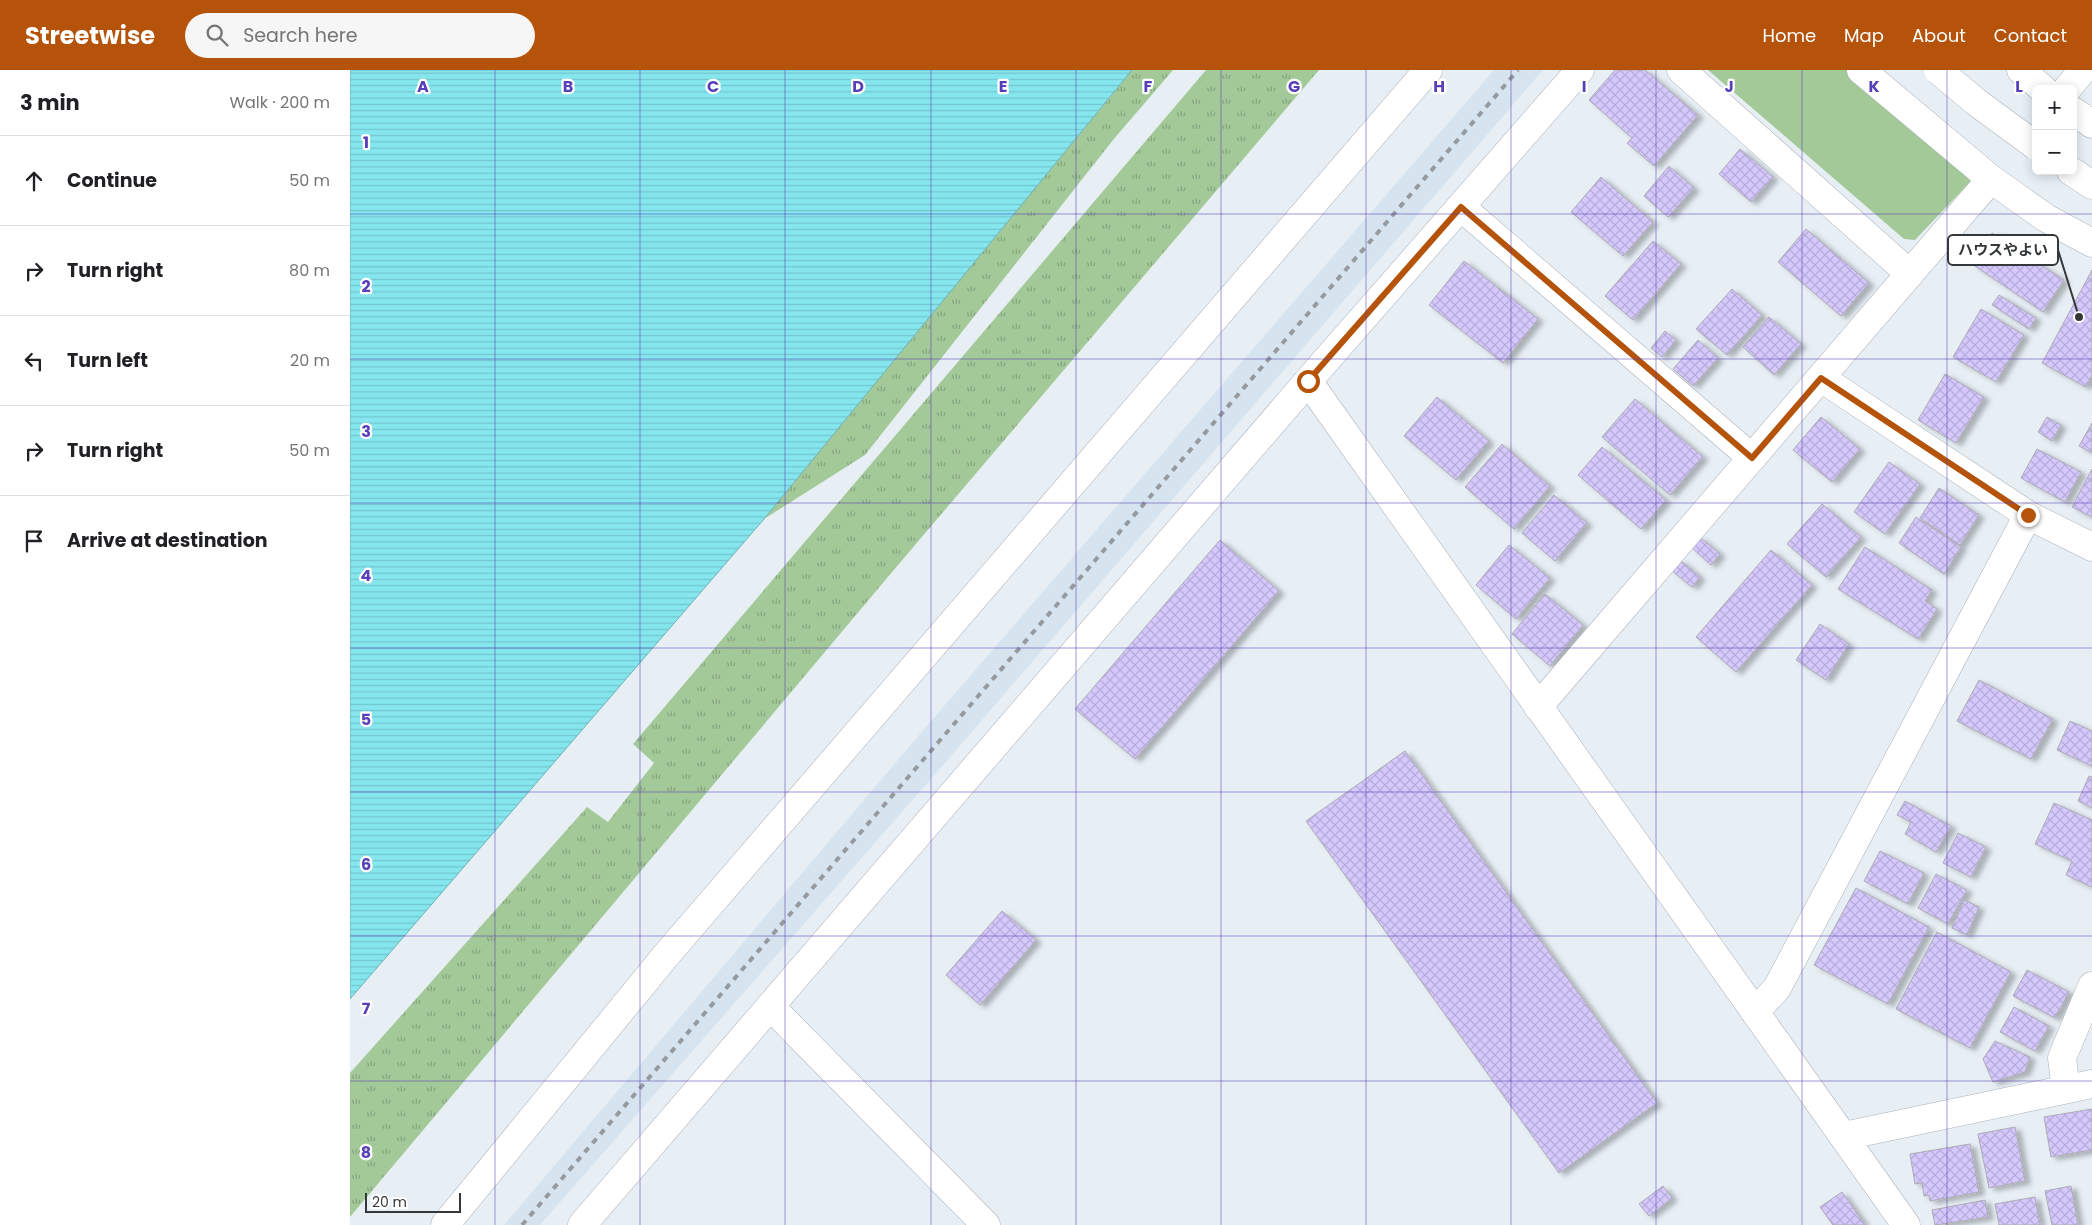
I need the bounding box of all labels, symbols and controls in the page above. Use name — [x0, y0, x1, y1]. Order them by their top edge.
search box — [185, 13, 535, 58]
text: Streetwise — [25, 19, 155, 52]
icon: search — [203, 21, 231, 49]
text: Search here — [243, 22, 358, 49]
text: Home — [1762, 23, 1816, 48]
text: Map — [1844, 23, 1884, 48]
text: About — [1912, 23, 1966, 48]
text: Contact — [1994, 23, 2067, 48]
text: A — [417, 75, 429, 98]
text: B — [563, 75, 573, 98]
text: C — [707, 75, 719, 98]
text: D — [852, 75, 864, 98]
text: E — [999, 75, 1007, 98]
text: F — [1144, 75, 1153, 98]
text: G — [1288, 75, 1300, 98]
text: H — [1433, 75, 1445, 98]
text: I — [1582, 75, 1586, 98]
text: J — [1724, 75, 1734, 98]
text: K — [1868, 75, 1880, 98]
text: L — [2015, 75, 2023, 98]
map controls — [2032, 85, 2077, 175]
button: + — [2032, 85, 2077, 130]
text: 3 min — [20, 88, 80, 117]
text: Walk · 200 m — [229, 91, 330, 114]
button: − — [2032, 130, 2077, 175]
text: 1 — [363, 131, 369, 154]
icon: ahead — [20, 167, 48, 195]
text: Continue — [67, 167, 157, 194]
text: 50 m — [289, 169, 330, 192]
callout: ハウスやよい — [1948, 235, 2058, 265]
text: ハウスやよい — [1958, 239, 2048, 260]
icon: right — [20, 257, 48, 285]
text: Turn right — [67, 257, 163, 284]
text: 80 m — [289, 259, 330, 282]
text: 2 — [361, 275, 371, 298]
icon: left — [20, 347, 48, 375]
text: Turn left — [67, 347, 148, 374]
text: 20 m — [290, 349, 330, 372]
route start — [1297, 370, 1320, 393]
text: 3 — [361, 420, 371, 443]
icon: right — [20, 437, 48, 465]
text: Turn right — [67, 437, 163, 464]
text: 50 m — [289, 439, 330, 462]
route end — [2017, 504, 2040, 527]
icon: arrive — [20, 527, 48, 555]
text: Arrive at destination — [67, 527, 268, 554]
text: 4 — [361, 564, 372, 587]
text: 5 — [361, 708, 371, 731]
text: 6 — [361, 853, 371, 876]
text: 7 — [362, 997, 371, 1020]
text: 8 — [361, 1141, 371, 1164]
scale bar — [365, 1190, 461, 1213]
text: 20 m — [372, 1192, 407, 1212]

